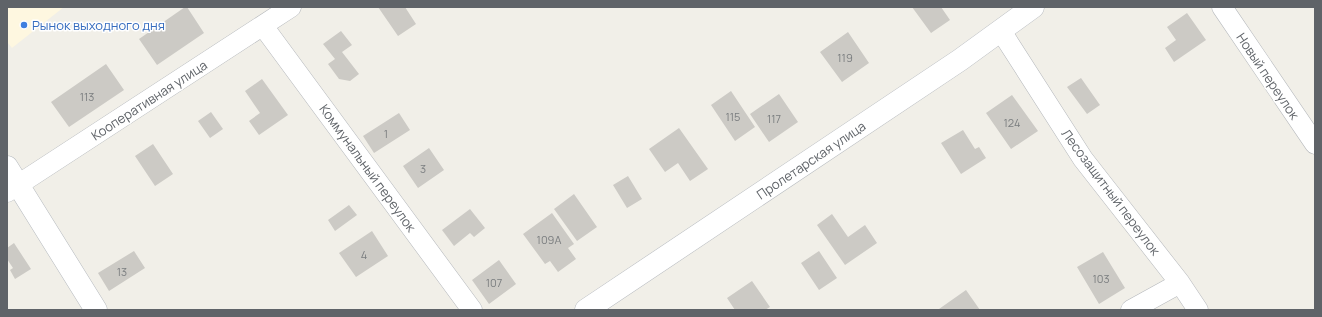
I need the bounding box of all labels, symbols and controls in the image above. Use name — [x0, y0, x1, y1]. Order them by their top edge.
place label: Рынок выходного дня — [32, 16, 165, 34]
marker: Рынок выходного дня — [19, 20, 29, 30]
street label: Новый переулок — [1232, 29, 1304, 123]
house number: 119 — [837, 50, 853, 65]
street label: Кооперативная улица — [88, 56, 210, 144]
house number: 113 — [80, 89, 94, 104]
street label: Коммунальный переулок — [316, 101, 421, 236]
house number: 115 — [726, 109, 740, 124]
house number: 117 — [767, 111, 781, 126]
house number: 124 — [1004, 115, 1020, 130]
street label: Пролетарская улица — [753, 117, 869, 203]
street label: Лесозащитный переулок — [1058, 125, 1165, 259]
house number: 1 — [384, 126, 388, 141]
house number: 3 — [420, 161, 426, 176]
house number: 109А — [537, 232, 561, 247]
house number: 4 — [361, 247, 367, 262]
house number: 13 — [117, 264, 127, 279]
house number: 103 — [1092, 271, 1110, 286]
house number: 107 — [486, 275, 502, 290]

